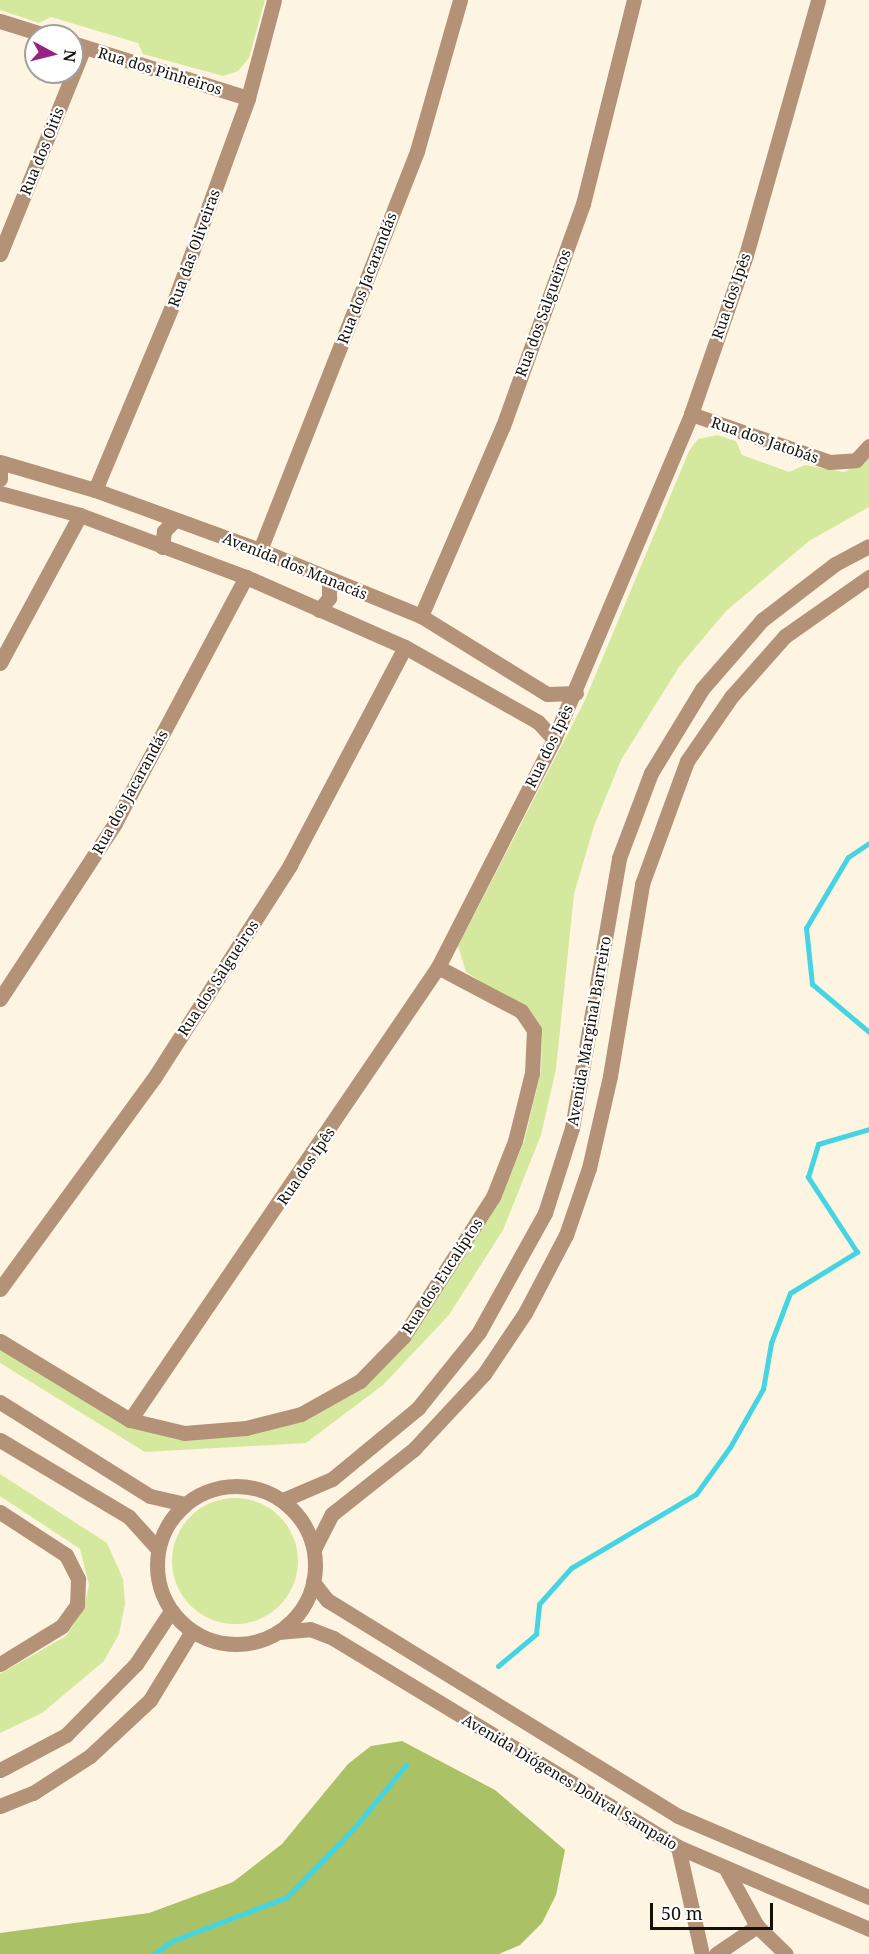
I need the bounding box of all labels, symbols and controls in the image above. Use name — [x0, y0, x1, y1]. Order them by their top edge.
north arrow — [24, 24, 84, 84]
street label: Rua dos Pinheiros — [96, 44, 224, 98]
text: N — [58, 48, 82, 64]
street label: Rua dos Oitis — [16, 105, 68, 197]
street label: Rua das Oliveiras — [164, 187, 224, 309]
street label: Rua dos Jacarandás — [334, 210, 400, 346]
street label: Rua dos Salgueiros — [512, 247, 574, 379]
street label: Rua dos Ipês — [708, 251, 754, 341]
street label: Rua dos Jatobás — [709, 413, 821, 467]
street label: Avenida dos Manacás — [220, 529, 370, 603]
street label: Rua dos Ipês — [521, 702, 577, 790]
street label: Rua dos Jacarandás — [88, 727, 172, 857]
street label: Rua dos Salgueiros — [174, 917, 262, 1039]
street label: Avenida Marginal Barreiro — [563, 935, 615, 1127]
street label: Rua dos Ipês — [273, 1124, 339, 1208]
street label: Rua dos Eucalíptos — [398, 1215, 486, 1337]
street label: Avenida Diógenes Dolival Sampaio — [459, 1710, 681, 1854]
scale bar — [653, 1891, 776, 1929]
text: 50 m — [661, 1901, 703, 1925]

